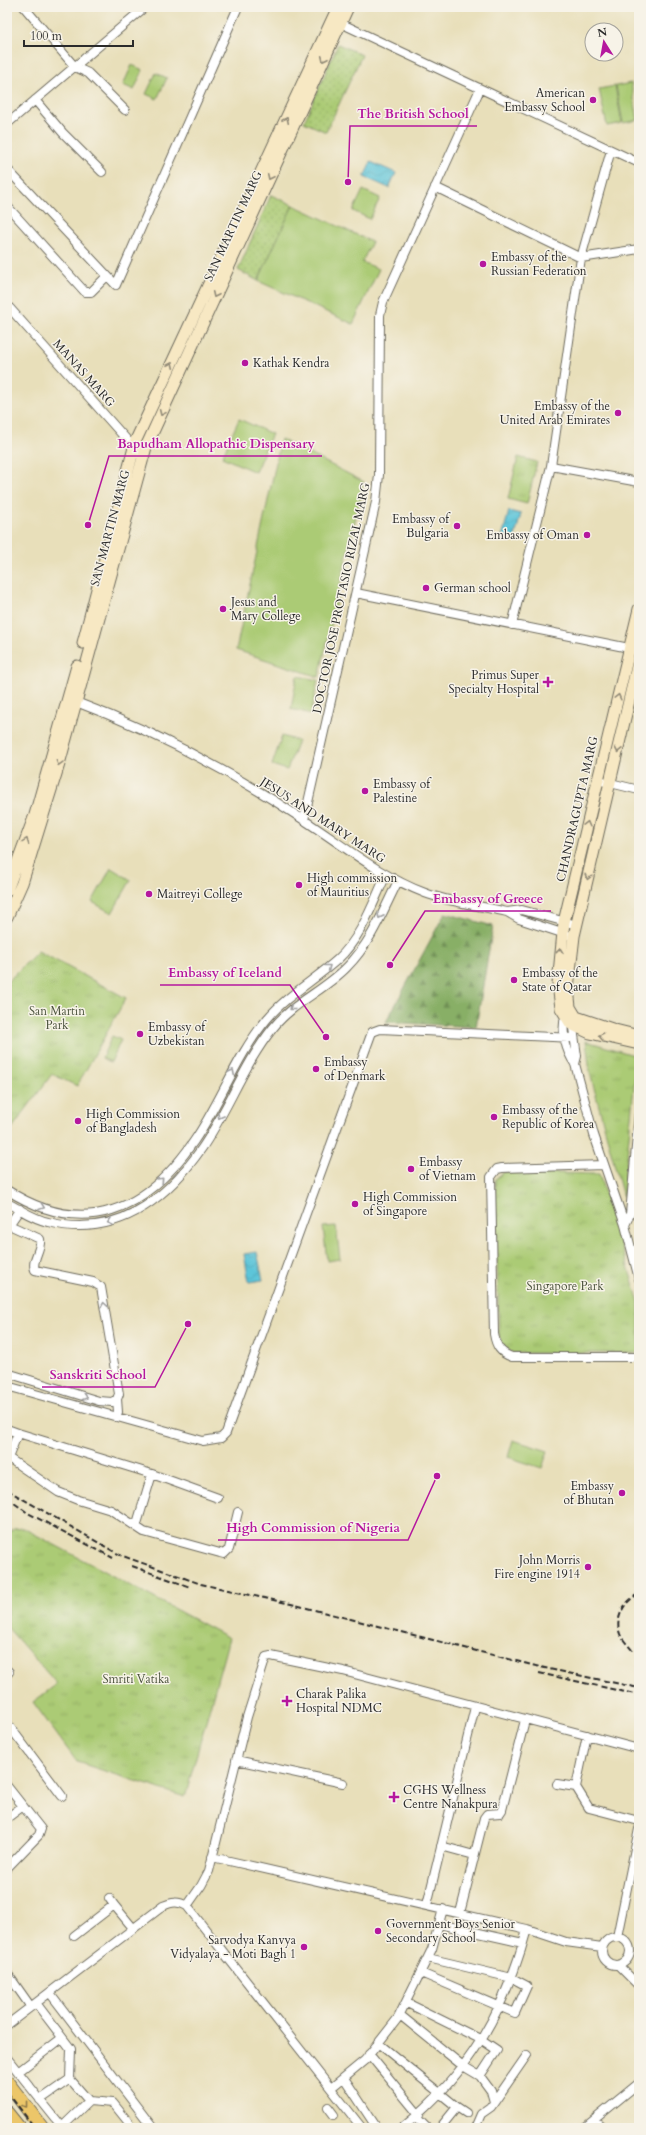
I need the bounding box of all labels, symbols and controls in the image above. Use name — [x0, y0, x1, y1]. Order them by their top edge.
scale bar — [24, 22, 133, 48]
north arrow — [584, 22, 624, 62]
text: N — [596, 24, 609, 41]
text: 100 m — [30, 28, 63, 44]
one-way arrow — [321, 54, 329, 62]
place label: American Embassy School — [504, 85, 585, 115]
marker: American Embassy School — [588, 95, 598, 105]
callout: The British School — [350, 101, 477, 126]
text: The British School — [357, 105, 469, 123]
one-way arrow — [281, 117, 289, 125]
street label: SAN MARTIN MARG — [200, 168, 266, 284]
one-way arrow — [267, 173, 275, 180]
place label: Embassy of the Russian Federation — [491, 249, 587, 279]
marker: Embassy of the Russian Federation — [478, 259, 488, 269]
one-way arrow — [212, 291, 220, 298]
street label: MANAS MARG — [49, 336, 119, 410]
place label: Kathak Kendra — [253, 355, 330, 371]
marker: Kathak Kendra — [240, 358, 250, 368]
one-way arrow — [166, 362, 174, 369]
place label: Embassy of the United Arab Emirates — [500, 398, 610, 428]
marker: Embassy of the United Arab Emirates — [613, 408, 623, 418]
one-way arrow — [159, 409, 167, 417]
callout: Bapudham Allopathic Dispensary — [109, 431, 322, 456]
text: Bapudham Allopathic Dispensary — [117, 435, 315, 453]
street label: SAN MARTIN MARG — [87, 467, 133, 588]
street label: DOCTOR JOSE PROTASIO RIZAL MARG — [309, 481, 373, 715]
place label: Embassy of Bulgaria — [392, 511, 451, 541]
marker: Embassy of Bulgaria — [452, 521, 462, 531]
place label: Embassy of Oman — [486, 527, 579, 543]
marker: Embassy of Oman — [582, 530, 592, 540]
place label: German school — [434, 580, 511, 596]
marker: German school — [421, 583, 431, 593]
place label: Jesus and Mary College — [229, 594, 301, 624]
marker: Jesus and Mary College — [218, 604, 228, 614]
place label: Primus Super Specialty Hospital — [448, 667, 540, 697]
marker: Primus Super Specialty Hospital — [542, 676, 554, 688]
one-way arrow — [613, 694, 621, 700]
street label: CHANDRAGUPTA MARG — [552, 734, 602, 883]
one-way arrow — [615, 747, 623, 754]
one-way arrow — [56, 759, 64, 766]
street label: JESUS AND MARY MARG — [256, 772, 389, 867]
place label: Embassy of Palestine — [373, 776, 432, 806]
marker: Embassy of Palestine — [360, 786, 370, 796]
one-way arrow — [583, 821, 591, 827]
one-way arrow — [21, 837, 29, 844]
place label: High commission of Mauritius — [307, 870, 397, 900]
one-way arrow — [585, 874, 593, 880]
marker: High commission of Mauritius — [294, 880, 304, 890]
place label: Maitreyi College — [157, 886, 243, 902]
callout: Embassy of Greece — [425, 886, 551, 911]
marker: Maitreyi College — [144, 889, 154, 899]
text: Embassy of Greece — [433, 890, 543, 908]
one-way arrow — [377, 912, 385, 920]
one-way arrow — [555, 948, 564, 954]
callout: Embassy of Iceland — [160, 960, 290, 985]
text: Embassy of Iceland — [168, 964, 283, 982]
one-way arrow — [323, 965, 330, 972]
place label: Embassy of the State of Qatar — [522, 965, 598, 995]
marker: Embassy of the State of Qatar — [509, 975, 519, 985]
park label: San Martin Park — [29, 1003, 85, 1033]
one-way arrow — [290, 1004, 297, 1011]
place label: Embassy of Uzbekistan — [148, 1019, 207, 1049]
marker: Embassy of Uzbekistan — [135, 1029, 145, 1039]
one-way arrow — [598, 1032, 604, 1040]
place label: Embassy of Denmark — [324, 1054, 386, 1084]
marker: Embassy of Denmark — [311, 1064, 321, 1074]
one-way arrow — [227, 1069, 235, 1076]
place label: Embassy of the Republic of Korea — [502, 1102, 595, 1132]
place label: High Commission of Bangladesh — [86, 1106, 180, 1136]
one-way arrow — [218, 1112, 225, 1119]
marker: Embassy of the Republic of Korea — [489, 1112, 499, 1122]
marker: High Commission of Bangladesh — [73, 1116, 83, 1126]
place label: Embassy of Vietnam — [419, 1154, 477, 1184]
marker: Embassy of Vietnam — [406, 1164, 416, 1174]
one-way arrow — [156, 1178, 163, 1185]
place label: High Commission of Singapore — [363, 1189, 457, 1219]
marker: High Commission of Singapore — [350, 1199, 360, 1209]
one-way arrow — [38, 1202, 45, 1211]
one-way arrow — [107, 1218, 113, 1226]
park label: Singapore Park — [526, 1278, 604, 1294]
one-way arrow — [100, 1301, 109, 1308]
callout: Sanskriti School — [42, 1362, 155, 1387]
text: Sanskriti School — [50, 1366, 146, 1384]
one-way arrow — [81, 1392, 88, 1401]
place label: Embassy of Bhutan — [564, 1478, 615, 1508]
marker: Embassy of Bhutan — [617, 1488, 627, 1498]
callout: High Commission of Nigeria — [218, 1515, 408, 1540]
text: High Commission of Nigeria — [226, 1519, 400, 1537]
place label: John Morris Fire engine 1914 — [494, 1552, 580, 1582]
marker: John Morris Fire engine 1914 — [583, 1562, 593, 1572]
park label: Smriti Vatika — [102, 1671, 170, 1687]
place label: Charak Palika Hospital NDMC — [296, 1686, 382, 1716]
marker: Charak Palika Hospital NDMC — [281, 1695, 293, 1707]
place label: CGHS Wellness Centre Nanakpura — [403, 1782, 498, 1812]
marker: CGHS Wellness Centre Nanakpura — [388, 1791, 400, 1803]
place label: Government Boys Senior Secondary School — [386, 1916, 515, 1946]
marker: Government Boys Senior Secondary School — [373, 1926, 383, 1936]
place label: Sarvodya Kanvya Vidyalaya - Moti Bagh 1 — [170, 1932, 297, 1962]
marker: Sarvodya Kanvya Vidyalaya - Moti Bagh 1 — [299, 1942, 309, 1952]
one-way arrow — [20, 2101, 27, 2108]

